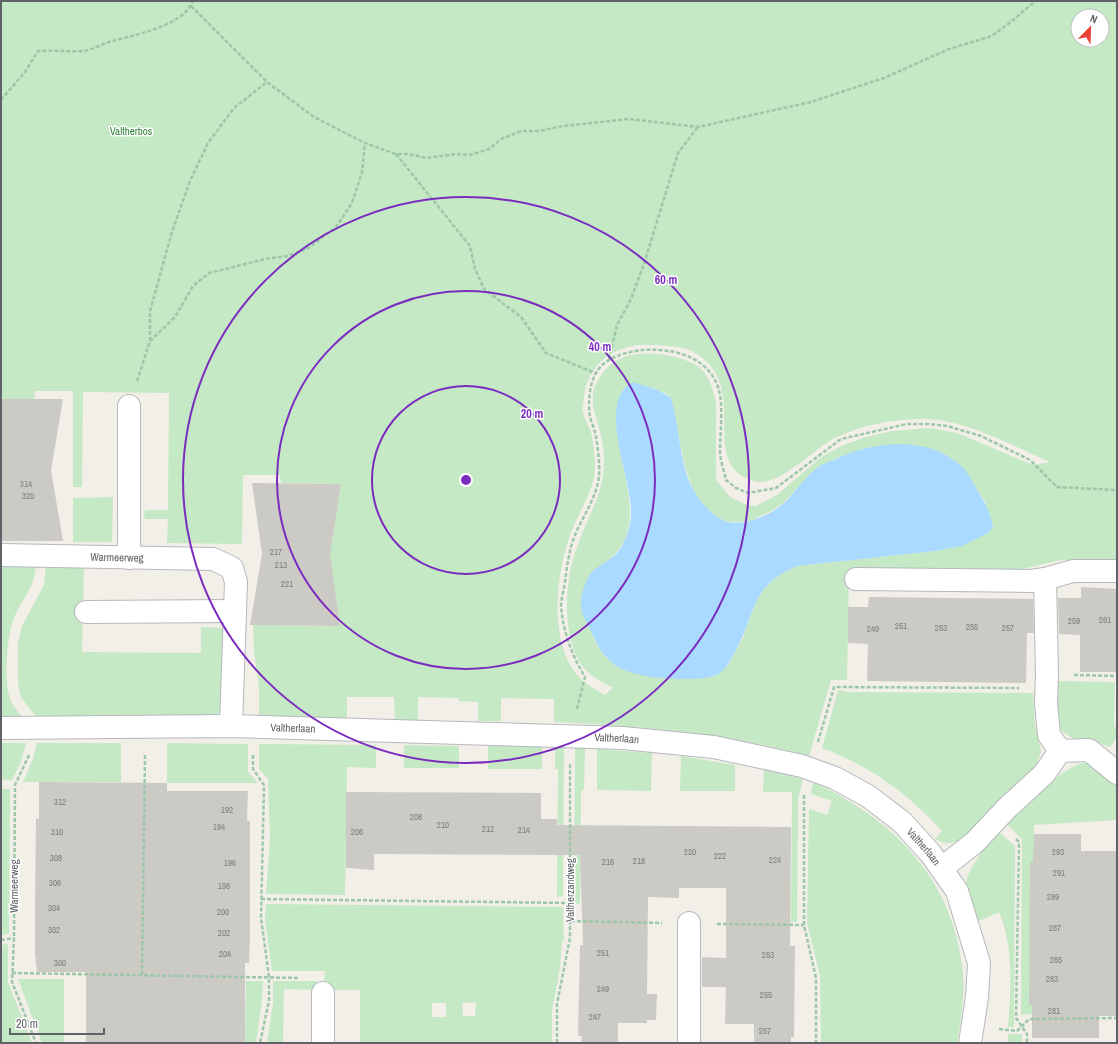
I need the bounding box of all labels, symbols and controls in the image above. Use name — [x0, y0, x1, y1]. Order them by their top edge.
north arrow — [1070, 8, 1110, 48]
text: N — [1088, 11, 1100, 27]
park label: Valtherbos — [110, 124, 153, 138]
text: 60 m — [655, 272, 677, 288]
text: 40 m — [589, 339, 611, 355]
text: 20 m — [521, 406, 543, 422]
centre of rings — [459, 473, 473, 487]
house number: 314 — [20, 478, 32, 490]
house number: 320 — [22, 490, 34, 502]
house number: 217 — [270, 546, 282, 558]
street label: Warmeerweg — [90, 550, 144, 565]
house number: 213 — [275, 559, 287, 571]
house number: 221 — [281, 578, 293, 590]
house number: 261 — [1099, 614, 1111, 626]
house number: 259 — [1068, 615, 1080, 627]
house number: 251 — [895, 620, 907, 632]
house number: 255 — [966, 621, 978, 633]
house number: 253 — [935, 622, 947, 634]
house number: 257 — [1002, 622, 1014, 634]
house number: 249 — [867, 623, 879, 635]
street label: Valtherlaan — [270, 720, 316, 736]
street label: Valtherlaan — [594, 730, 640, 747]
house number: 312 — [54, 796, 66, 808]
house number: 192 — [221, 804, 233, 816]
house number: 208 — [410, 811, 422, 823]
house number: 210 — [437, 819, 449, 831]
house number: 194 — [213, 821, 225, 833]
house number: 212 — [482, 823, 494, 835]
house number: 214 — [518, 824, 530, 836]
street label: Valtherlaan — [904, 825, 944, 868]
house number: 310 — [51, 826, 63, 838]
house number: 206 — [351, 826, 363, 838]
house number: 220 — [684, 846, 696, 858]
house number: 293 — [1052, 846, 1064, 858]
house number: 222 — [714, 850, 726, 862]
house number: 308 — [50, 852, 62, 864]
house number: 224 — [769, 854, 781, 866]
house number: 218 — [633, 855, 645, 867]
house number: 216 — [602, 856, 614, 868]
house number: 196 — [224, 857, 236, 869]
street label: Valtherzandweg — [563, 858, 577, 922]
street label: Warmeerweg — [7, 859, 21, 913]
house number: 291 — [1053, 867, 1065, 879]
house number: 306 — [49, 877, 61, 889]
house number: 198 — [218, 880, 230, 892]
house number: 289 — [1047, 891, 1059, 903]
house number: 304 — [48, 902, 60, 914]
house number: 200 — [217, 906, 229, 918]
house number: 287 — [1049, 922, 1061, 934]
house number: 302 — [48, 924, 60, 936]
house number: 202 — [218, 927, 230, 939]
house number: 251 — [597, 947, 609, 959]
house number: 204 — [219, 948, 231, 960]
house number: 253 — [762, 949, 774, 961]
house number: 285 — [1050, 954, 1062, 966]
house number: 300 — [54, 957, 66, 969]
house number: 283 — [1046, 973, 1058, 985]
house number: 249 — [597, 983, 609, 995]
house number: 255 — [760, 989, 772, 1001]
house number: 281 — [1048, 1005, 1060, 1017]
scale bar — [10, 1010, 104, 1036]
house number: 247 — [589, 1011, 601, 1023]
text: 20 m — [16, 1016, 38, 1032]
house number: 257 — [759, 1025, 771, 1037]

